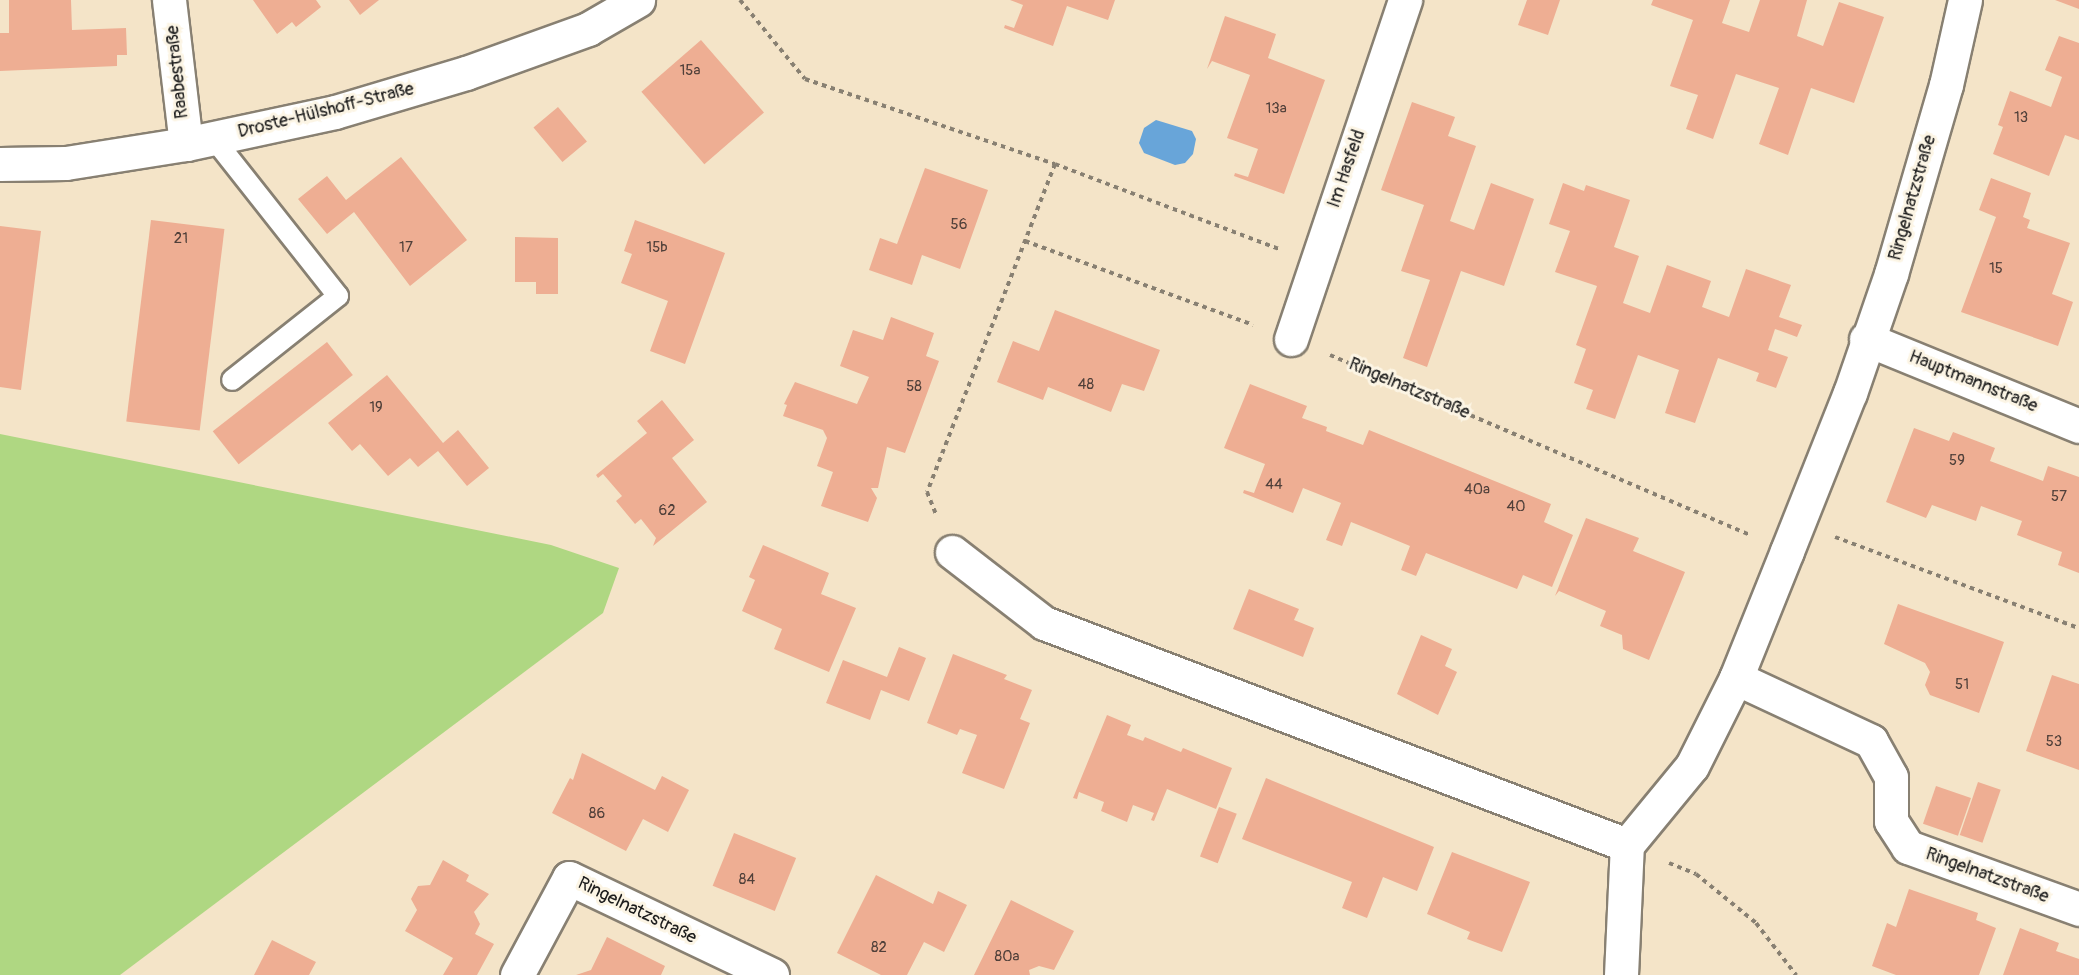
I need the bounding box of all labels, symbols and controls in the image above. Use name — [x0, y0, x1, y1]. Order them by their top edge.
street label: Raabestraße — [162, 24, 194, 120]
house number: 15a — [680, 62, 700, 80]
street label: Droste-Hülshoff-Straße — [236, 79, 416, 143]
house number: 13a — [1265, 100, 1287, 118]
house number: 13 — [2014, 109, 2028, 127]
street label: Im Hasfeld — [1324, 127, 1370, 211]
street label: Ringelnatzstraße — [1885, 133, 1941, 263]
house number: 56 — [951, 216, 967, 234]
house number: 21 — [174, 230, 188, 248]
house number: 17 — [399, 239, 413, 257]
house number: 15b — [646, 239, 668, 257]
house number: 15 — [1989, 260, 2003, 278]
street label: Hauptmannstraße — [1906, 346, 2040, 418]
street label: Ringelnatzstraße — [1345, 354, 1473, 424]
house number: 48 — [1078, 376, 1094, 394]
house number: 58 — [906, 378, 922, 396]
house number: 19 — [369, 399, 383, 417]
house number: 59 — [1949, 452, 1965, 470]
house number: 44 — [1265, 476, 1283, 494]
house number: 40a — [1464, 481, 1490, 499]
house number: 57 — [2051, 488, 2067, 506]
house number: 40 — [1507, 498, 1525, 516]
house number: 62 — [658, 502, 676, 520]
house number: 51 — [1955, 676, 1969, 694]
house number: 53 — [2046, 733, 2062, 751]
house number: 86 — [589, 805, 605, 823]
street label: Ringelnatzstraße — [1923, 844, 2051, 908]
house number: 84 — [739, 871, 755, 889]
street label: Ringelnatzstraße — [574, 873, 700, 949]
house number: 82 — [871, 939, 887, 957]
house number: 80a — [995, 948, 1019, 966]

